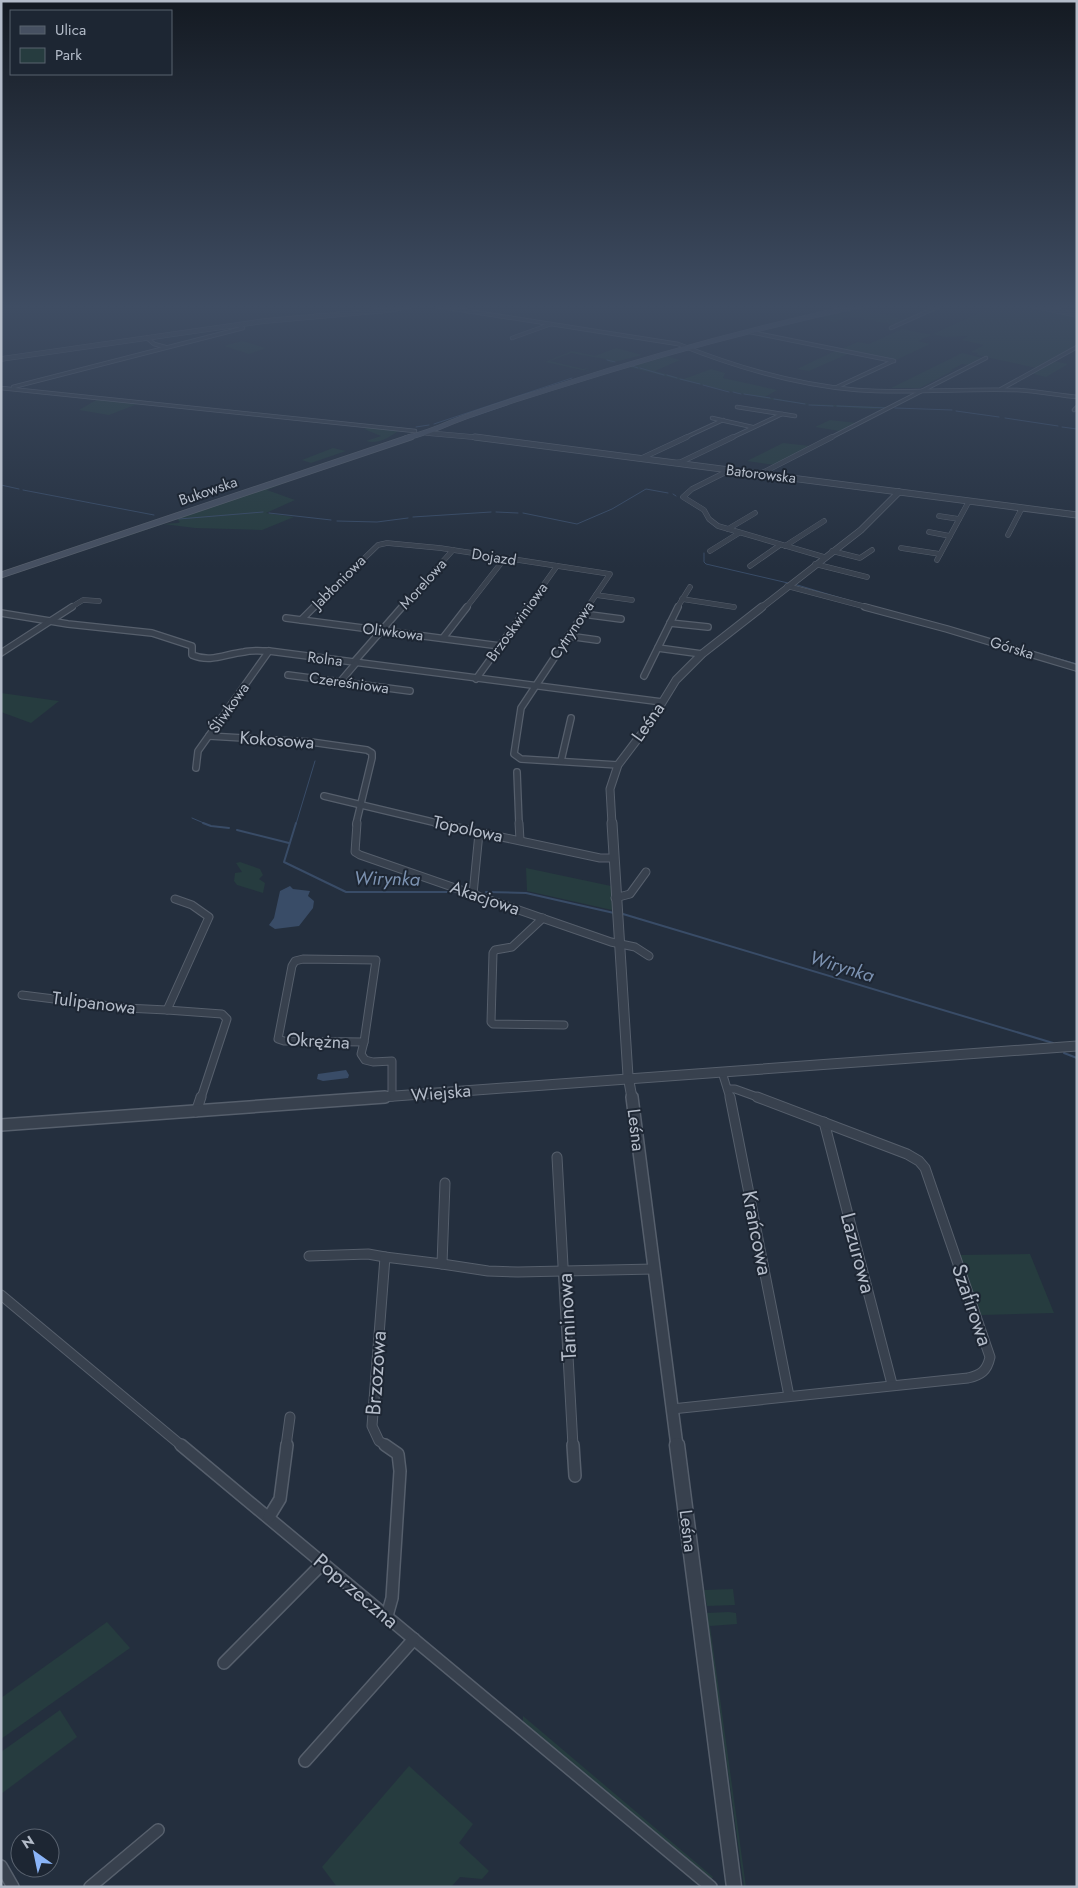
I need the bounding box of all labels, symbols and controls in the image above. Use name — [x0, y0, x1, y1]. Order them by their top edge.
legend — [10, 10, 172, 75]
text: Ulica — [55, 19, 86, 41]
text: Park — [55, 44, 82, 66]
street label: Batorowska — [725, 459, 797, 489]
street label: Bukowska — [176, 471, 240, 511]
street label: Dojazd — [470, 543, 518, 571]
street label: Jabłoniowa — [306, 550, 371, 615]
street label: Morelowa — [394, 554, 452, 614]
street label: Brzoskwiniowa — [481, 578, 553, 666]
street label: Cytrynowa — [544, 597, 600, 663]
street label: Oliwkowa — [361, 617, 425, 647]
street label: Górska — [987, 631, 1037, 665]
street label: Rolna — [306, 646, 344, 672]
street label: Czereśniowa — [308, 667, 390, 699]
street label: Śliwkowa — [203, 678, 255, 738]
street label: Leśna — [625, 697, 671, 747]
street label: Kokosowa — [239, 724, 315, 756]
street label: Topolowa — [431, 809, 505, 849]
water label: Wirynka — [354, 864, 421, 893]
street label: Akacjowa — [447, 874, 523, 922]
water label: Wirynka — [806, 944, 878, 989]
street label: Tulipanowa — [51, 985, 137, 1021]
street label: Okrężna — [286, 1026, 350, 1056]
street label: Wiejska — [410, 1077, 472, 1109]
street label: Leśna — [620, 1107, 652, 1153]
street label: Krańcowa — [734, 1188, 780, 1278]
street label: Lazurowa — [833, 1209, 883, 1297]
street label: Szafirowa — [944, 1260, 1000, 1350]
street label: Tarninowa — [550, 1272, 584, 1362]
street label: Brzozowa — [358, 1330, 394, 1416]
street label: Leśna — [672, 1508, 704, 1554]
street label: Poprzeczna — [307, 1546, 405, 1636]
north arrow — [10, 1828, 60, 1878]
text: N — [18, 1831, 38, 1854]

